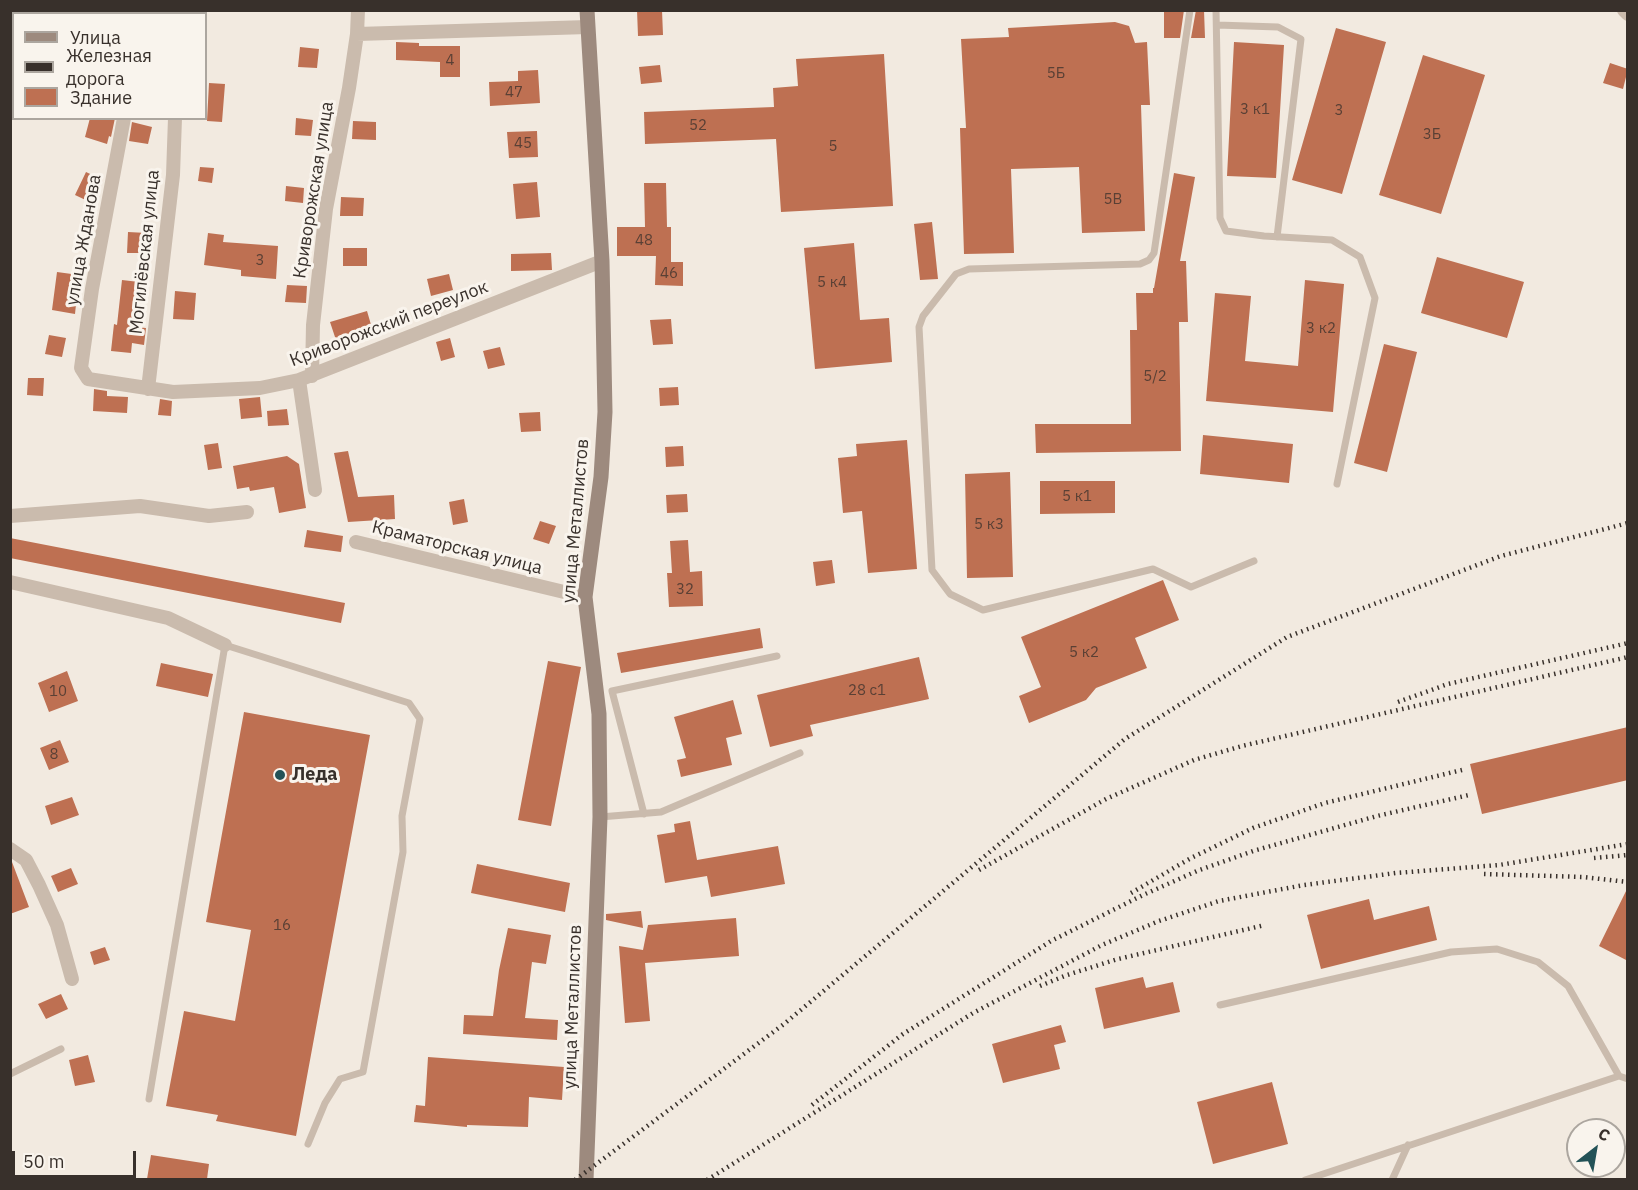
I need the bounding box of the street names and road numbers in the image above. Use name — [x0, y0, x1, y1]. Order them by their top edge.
street label: Криворожская улица — [289, 100, 339, 280]
street label: Могилёвская улица — [126, 169, 164, 335]
street label: улица Жданова — [62, 173, 106, 307]
street label: Криворожский переулок — [287, 276, 491, 372]
street label: улица Металлистов — [558, 438, 594, 604]
street label: Краматорская улица — [370, 516, 544, 580]
street label: улица Металлистов — [559, 924, 587, 1090]

